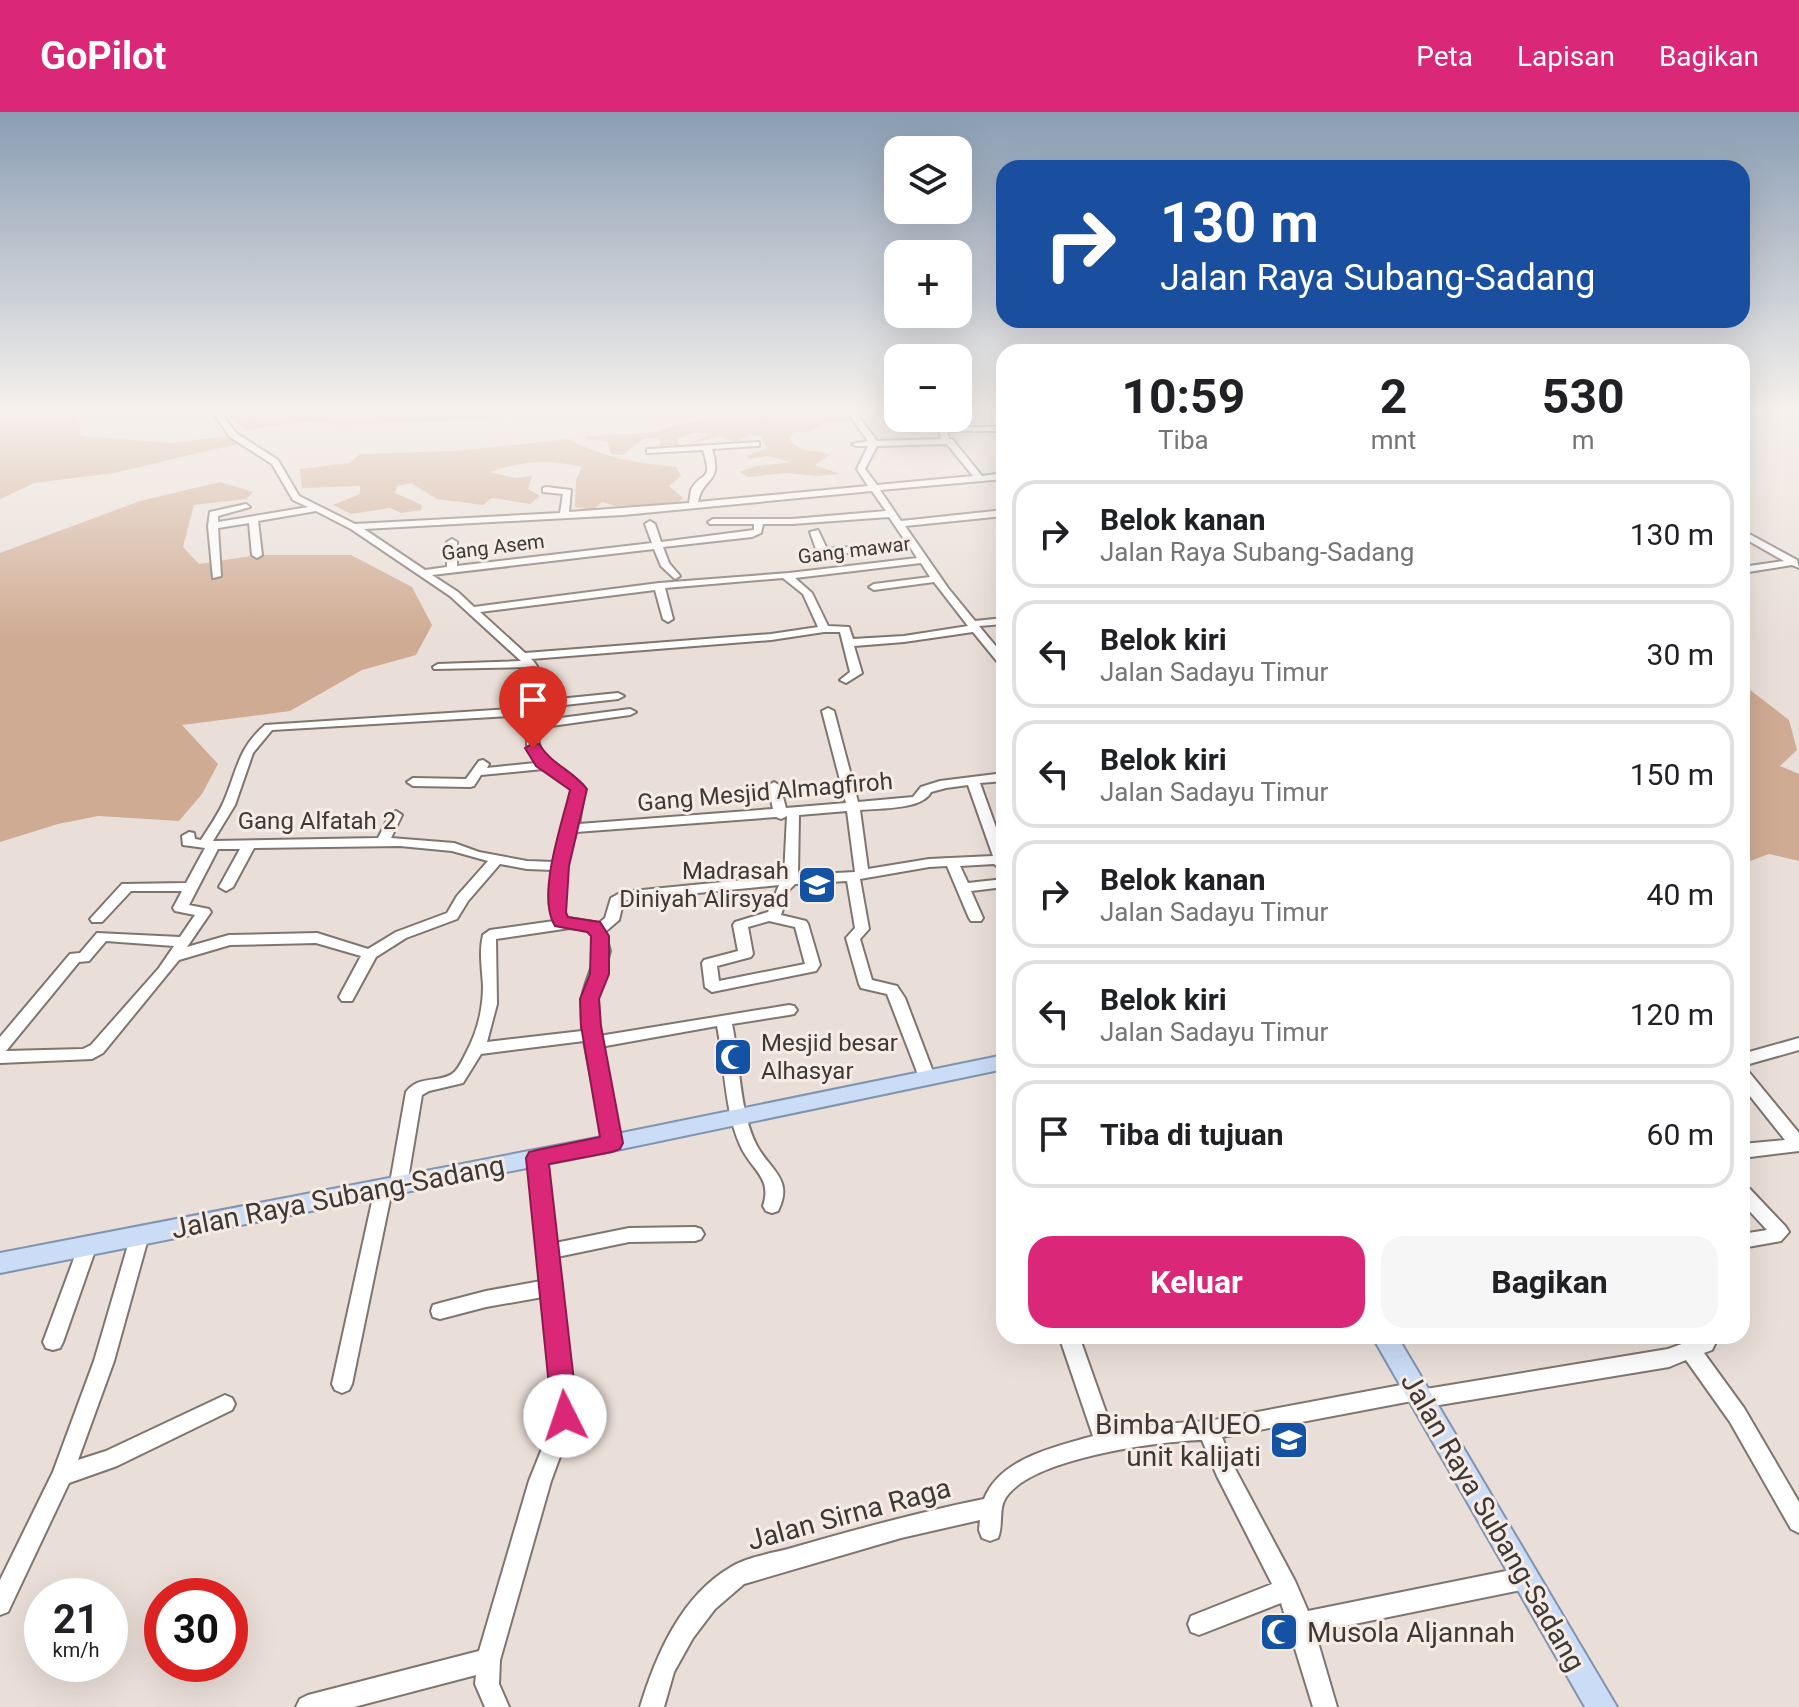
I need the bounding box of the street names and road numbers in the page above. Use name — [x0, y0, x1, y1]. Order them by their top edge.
street label: Gang Asem — [440, 529, 546, 565]
street label: Gang mawar — [797, 531, 912, 569]
street label: Gang Mesjid Almagfiroh — [636, 767, 894, 817]
street label: Gang Alfatah 2 — [238, 807, 396, 835]
street label: Jalan Raya Subang-Sadang — [169, 1148, 507, 1246]
street label: Jalan Raya Subang-Sadang — [1394, 1367, 1592, 1677]
street label: Jalan Sirna Raga — [744, 1471, 954, 1557]

